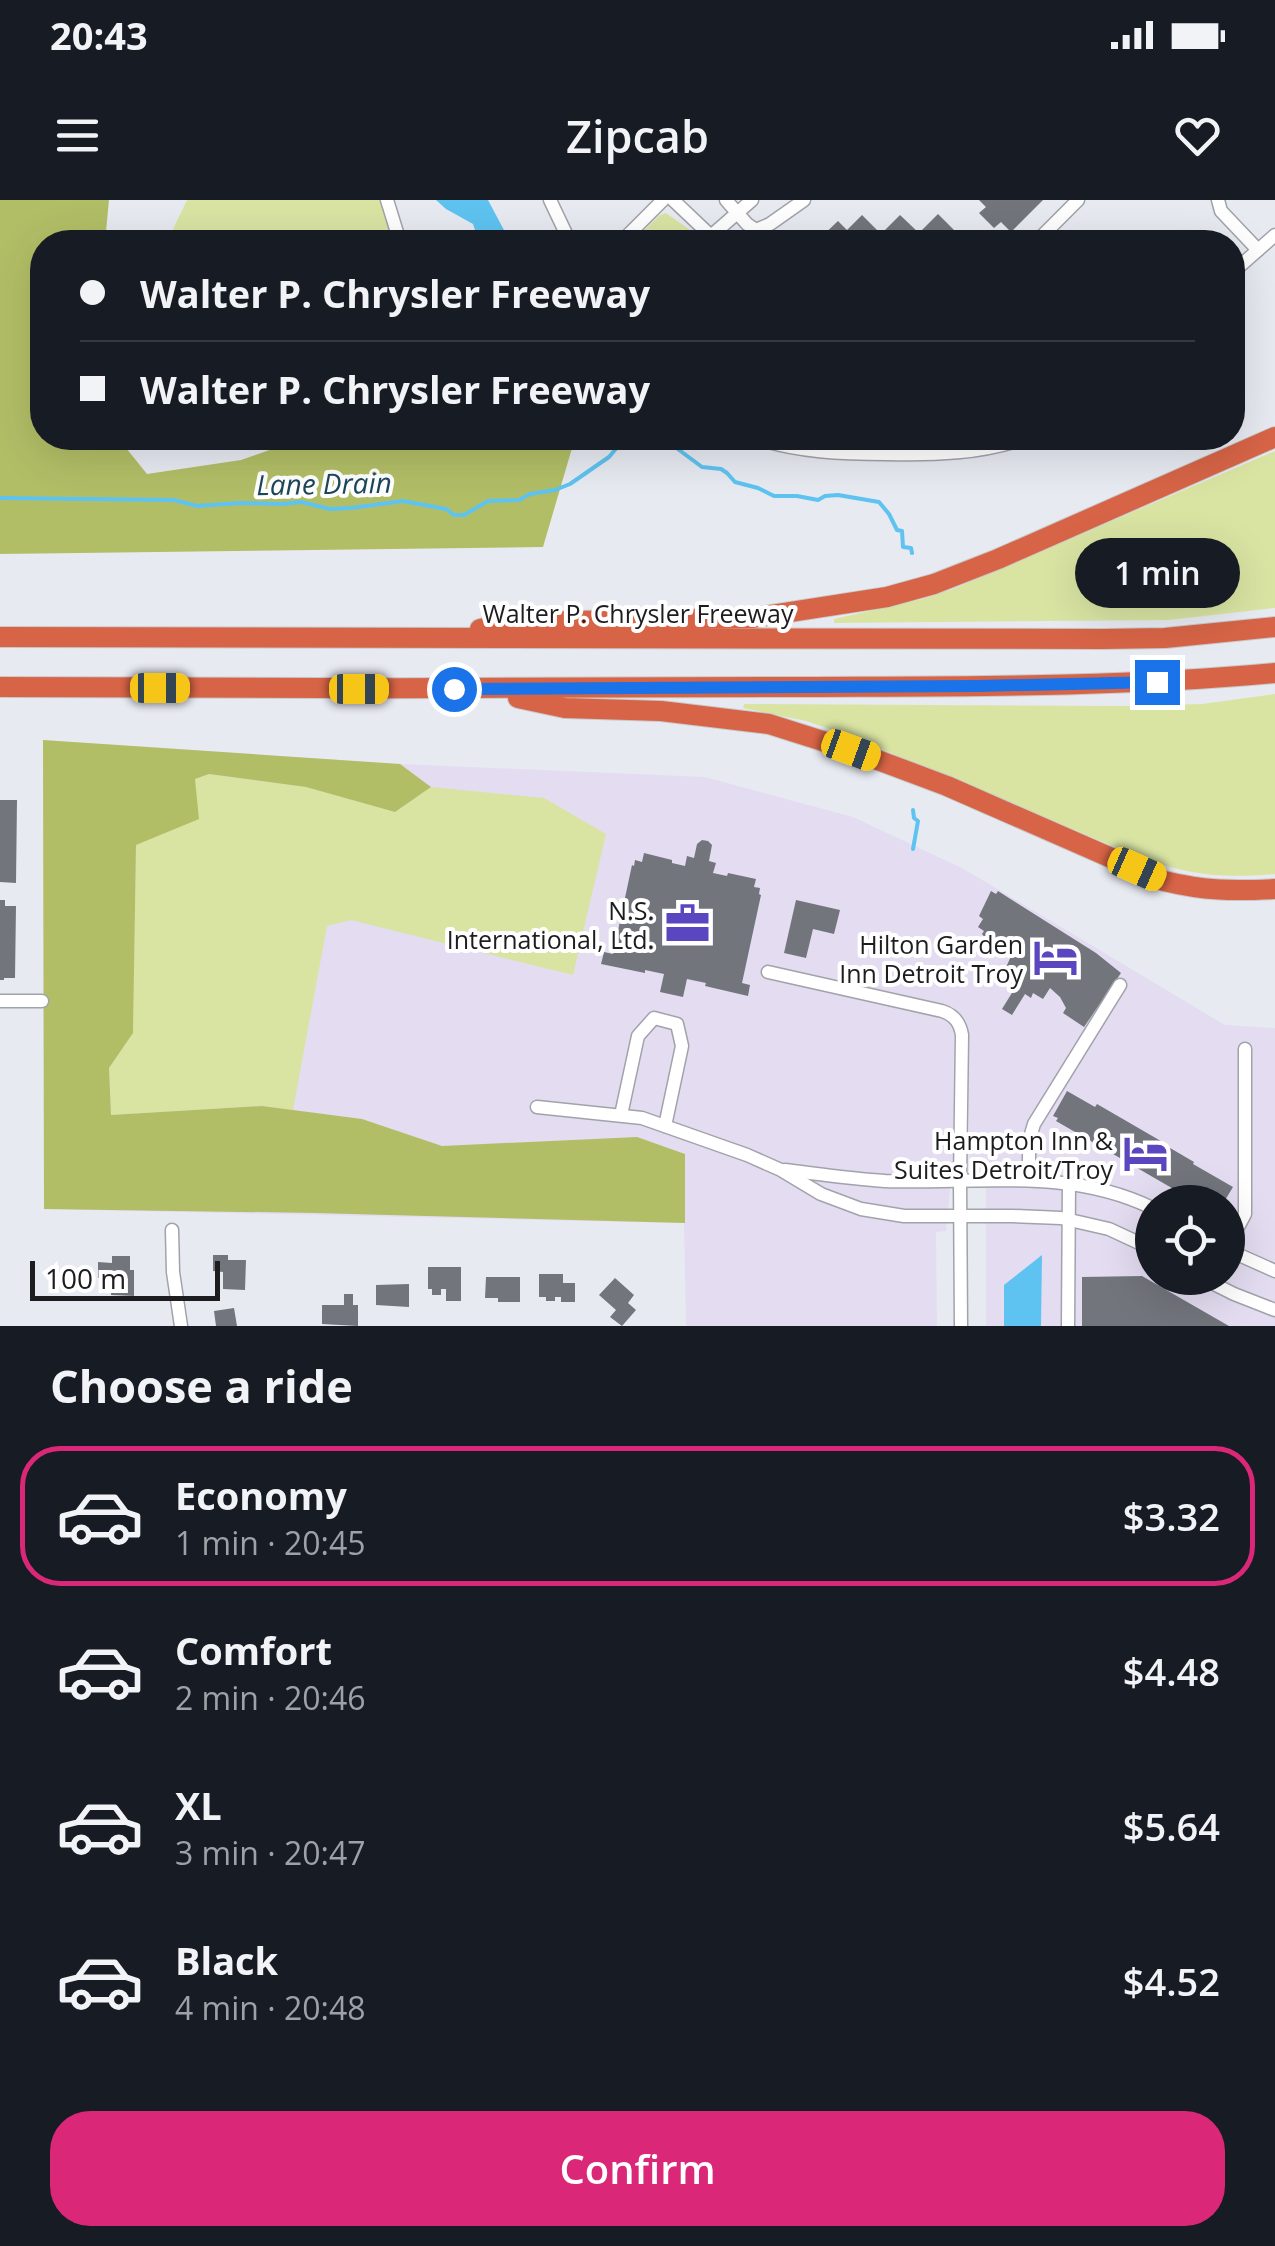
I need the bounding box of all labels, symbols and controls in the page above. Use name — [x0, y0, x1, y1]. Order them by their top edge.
text: 20:43 — [50, 9, 148, 61]
text: Zipcab — [566, 105, 709, 166]
icon: menu — [50, 108, 105, 163]
icon: heart — [1170, 108, 1225, 163]
text: Walter P. Chrysler Freeway — [140, 267, 650, 319]
text: Walter P. Chrysler Freeway — [140, 363, 650, 415]
water label: Lane Drain — [256, 463, 392, 503]
callout: 1 min — [1074, 537, 1240, 607]
text: 1 min — [1114, 551, 1201, 594]
street label: Walter P. Chrysler Freeway — [483, 596, 794, 630]
route end — [1135, 660, 1180, 705]
route start — [432, 667, 477, 712]
car — [130, 673, 190, 703]
car — [329, 674, 389, 704]
car — [818, 726, 884, 774]
car — [1103, 843, 1171, 895]
place label: N.S. International, Ltd. — [447, 893, 654, 956]
office icon: N.S. International, Ltd. — [663, 900, 711, 948]
place label: Hilton Garden Inn Detroit Troy — [839, 927, 1023, 990]
hotel icon: Hilton Garden Inn Detroit Troy — [1032, 934, 1080, 982]
place label: Hampton Inn & Suites Detroit/Troy — [894, 1123, 1114, 1186]
hotel icon: Hampton Inn & Suites Detroit/Troy — [1122, 1130, 1170, 1178]
map controls — [1135, 1185, 1245, 1295]
button: locate — [1135, 1185, 1245, 1295]
scale bar — [30, 1256, 220, 1300]
text: 100 m — [45, 1259, 126, 1297]
text: Choose a ride — [50, 1355, 353, 1416]
text: Economy — [175, 1469, 347, 1521]
icon: car — [55, 1471, 145, 1561]
text: $3.32 — [1123, 1490, 1220, 1542]
text: 1 min · 20:45 — [175, 1521, 366, 1564]
text: Comfort — [175, 1624, 332, 1676]
icon: car — [55, 1626, 145, 1716]
text: $4.48 — [1123, 1645, 1220, 1697]
text: 2 min · 20:46 — [175, 1676, 366, 1719]
text: XL — [175, 1779, 222, 1831]
icon: car — [55, 1781, 145, 1871]
text: $5.64 — [1123, 1800, 1220, 1852]
text: 3 min · 20:47 — [175, 1831, 366, 1874]
text: Black — [175, 1934, 278, 1986]
icon: car — [55, 1936, 145, 2026]
text: $4.52 — [1123, 1955, 1220, 2007]
text: 4 min · 20:48 — [175, 1986, 366, 2029]
button: Confirm — [50, 2111, 1225, 2226]

